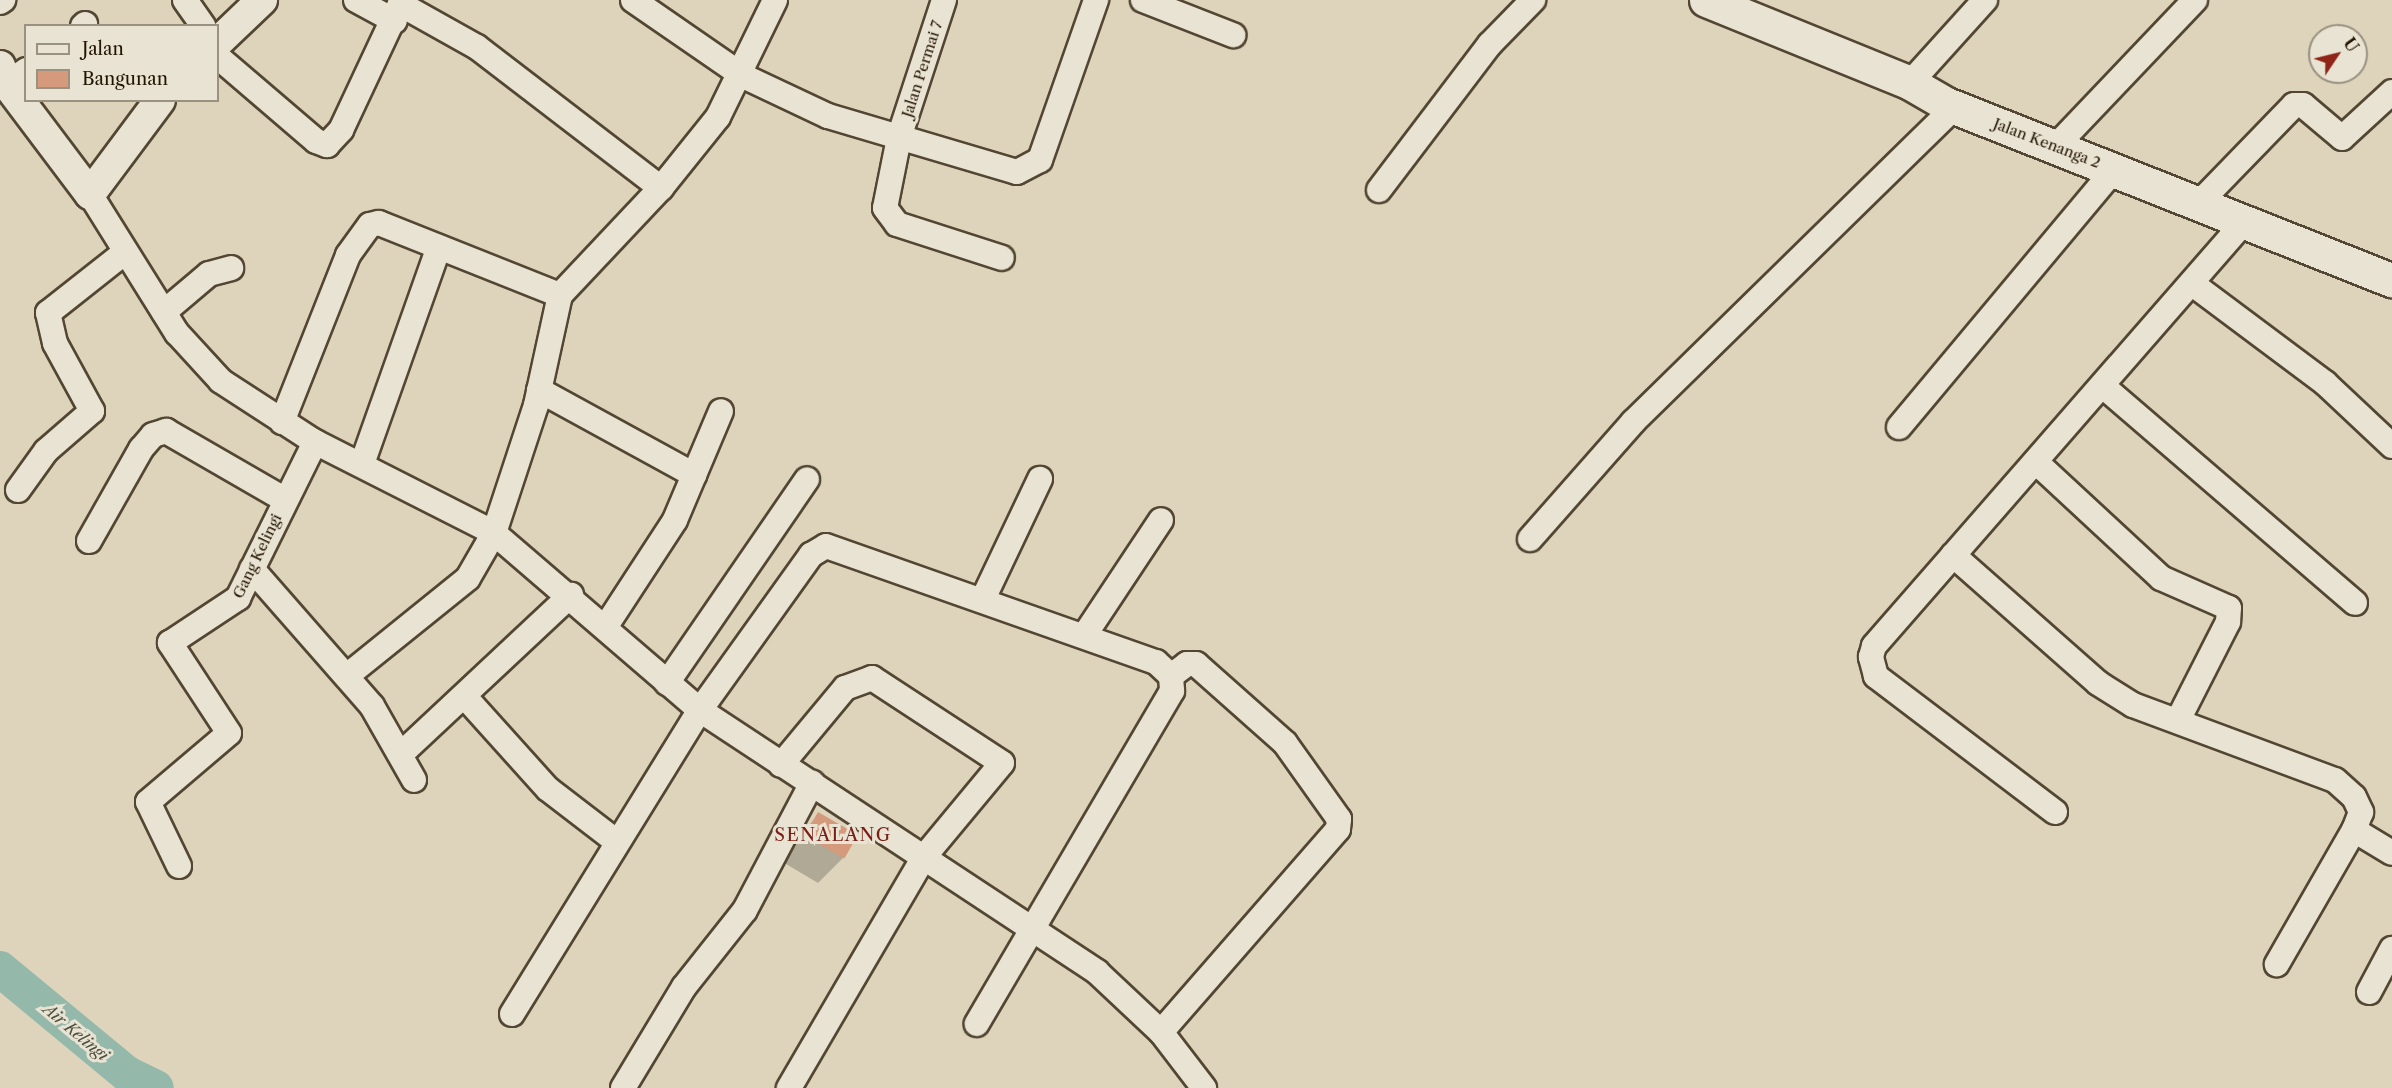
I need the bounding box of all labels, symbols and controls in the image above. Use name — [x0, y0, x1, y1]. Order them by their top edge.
street label: Jalan Permai 7 — [898, 18, 946, 120]
legend — [24, 24, 219, 102]
north arrow — [2308, 24, 2368, 84]
text: U — [2339, 34, 2363, 56]
text: Jalan — [82, 38, 124, 60]
text: Bangunan — [82, 68, 168, 90]
street label: Jalan Kenanga 2 — [1991, 114, 2103, 172]
street label: Gang Kelingi — [229, 511, 285, 601]
district label: SENALANG — [774, 824, 892, 846]
water label: Air Kelingi — [40, 999, 112, 1065]

